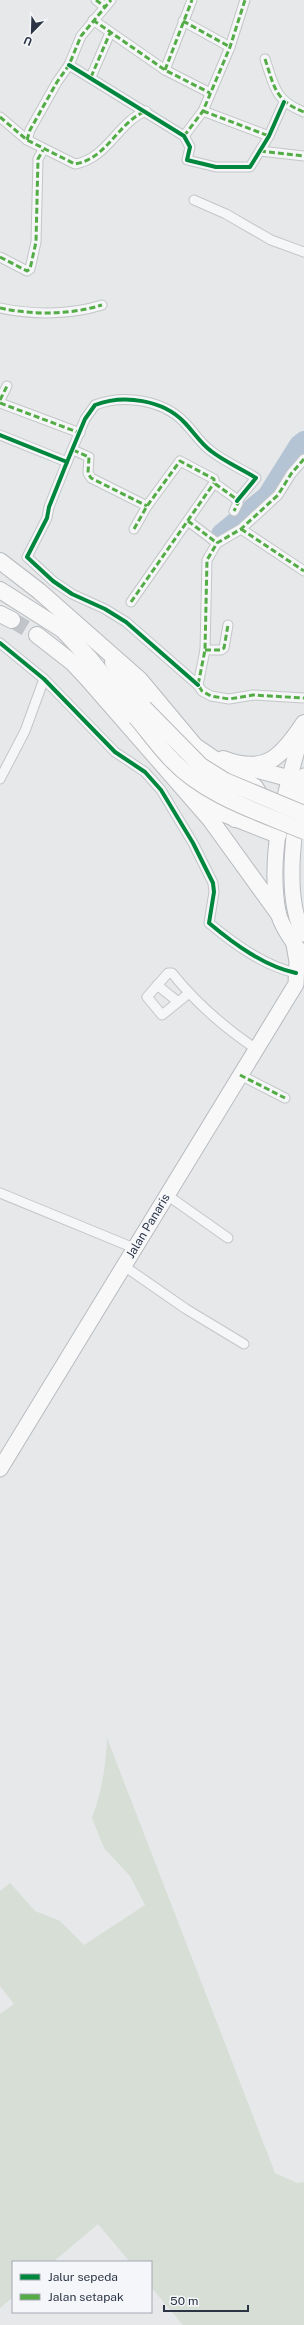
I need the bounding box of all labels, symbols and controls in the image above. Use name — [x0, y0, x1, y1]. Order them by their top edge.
north arrow — [12, 12, 52, 52]
text: U — [22, 34, 34, 48]
street label: Jalan Panaris — [123, 1191, 173, 1261]
legend — [12, 2261, 152, 2313]
text: Jalur sepeda — [48, 2270, 118, 2284]
scale bar — [164, 2287, 248, 2313]
text: Jalan setapak — [48, 2290, 124, 2304]
text: 50 m — [170, 2294, 198, 2308]

